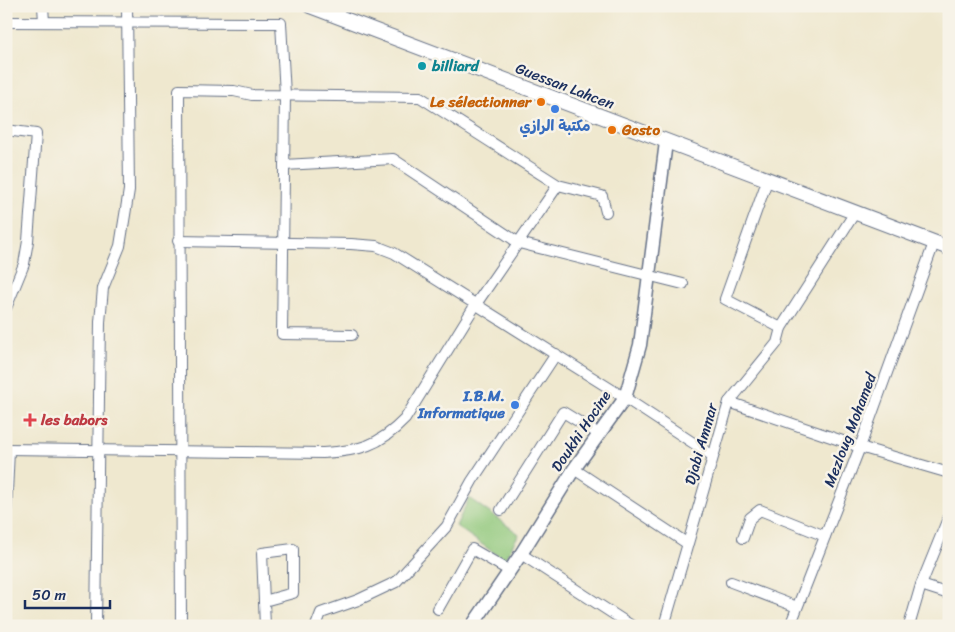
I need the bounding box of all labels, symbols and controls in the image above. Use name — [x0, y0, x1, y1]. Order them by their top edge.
place label: billiard — [431, 53, 480, 79]
street label: Guessan Lahcen — [512, 55, 618, 117]
marker: billiard — [416, 60, 428, 72]
place label: Le sélectionner — [430, 89, 533, 115]
marker: Le sélectionner — [535, 96, 547, 108]
marker: مكتبة الرازي — [549, 103, 561, 115]
place label: مكتبة الرازي — [520, 113, 591, 139]
place label: Gosto — [621, 117, 660, 143]
marker: Gosto — [606, 124, 618, 136]
street label: Mezloug Mohamed — [816, 368, 884, 491]
place label: I.B.M. Informatique — [417, 383, 505, 426]
street label: Doukhi Hocine — [544, 385, 618, 477]
marker: I.B.M. Informatique — [509, 399, 521, 411]
street label: Djabi Ammar — [677, 399, 725, 488]
place label: les babors — [40, 407, 108, 433]
marker: les babors — [23, 413, 37, 427]
scale bar — [25, 577, 110, 609]
text: 50 m — [32, 582, 67, 608]

